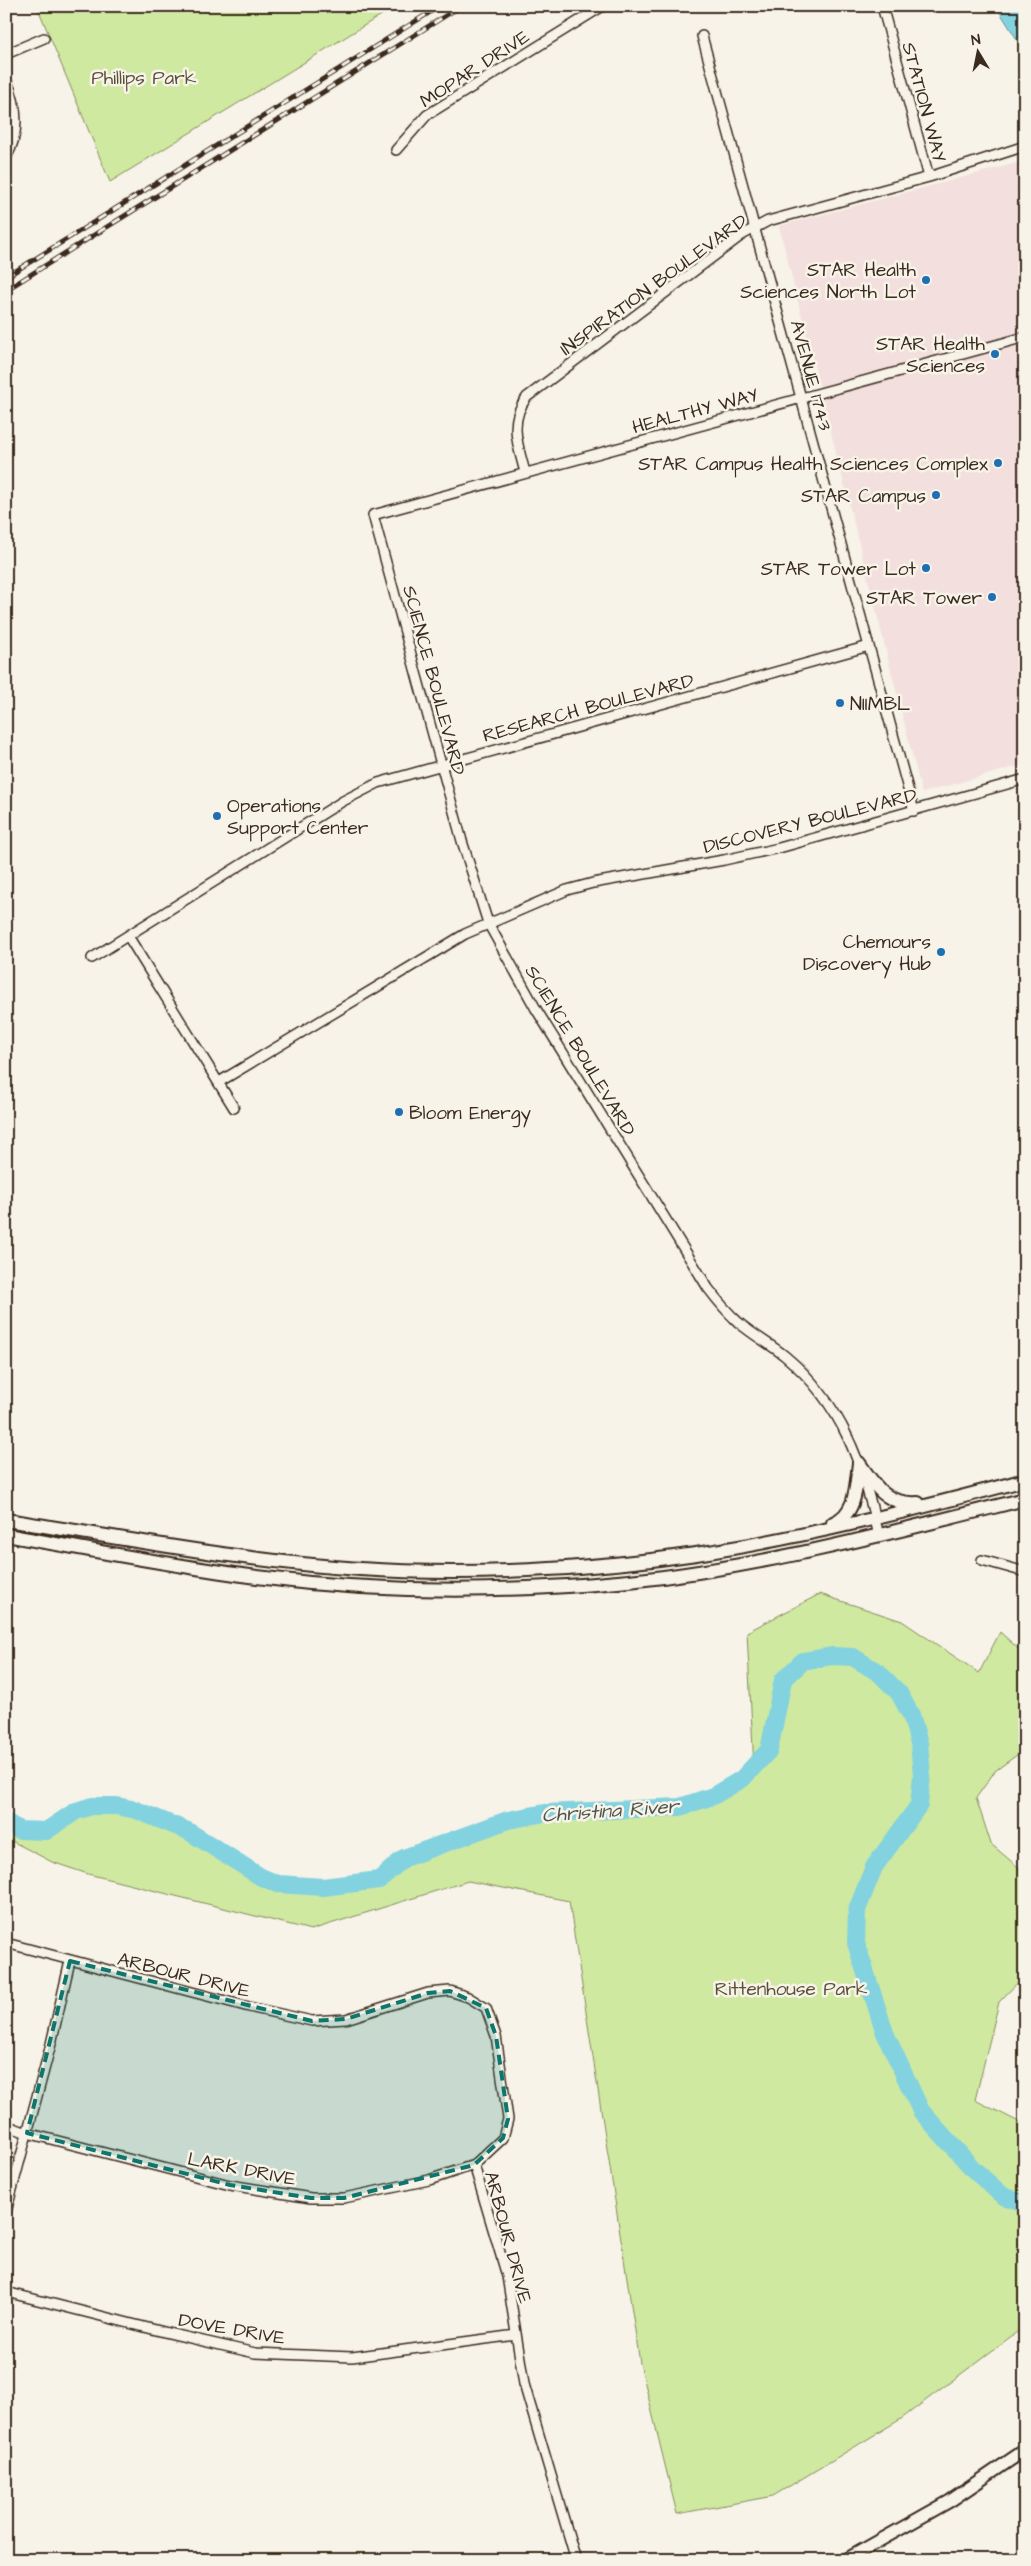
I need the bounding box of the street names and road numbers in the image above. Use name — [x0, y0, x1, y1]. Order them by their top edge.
street label: MOPAR DRIVE — [415, 24, 535, 115]
street label: STATION WAY — [895, 39, 953, 165]
street label: INSPIRATION BOULEVARD — [555, 208, 753, 363]
street label: AVENUE 1743 — [783, 317, 838, 434]
street label: HEALTHY WAY — [629, 382, 761, 441]
street label: SCIENCE BOULEVARD — [395, 583, 472, 778]
street label: RESEARCH BOULEVARD — [480, 667, 697, 750]
street label: DISCOVERY BOULEVARD — [701, 782, 920, 861]
street label: SCIENCE BOULEVARD — [518, 960, 642, 1141]
street label: ARBOUR DRIVE — [115, 1946, 253, 2005]
street label: LARK DRIVE — [185, 2146, 298, 2193]
street label: ARBOUR DRIVE — [477, 2168, 538, 2306]
street label: DOVE DRIVE — [176, 2307, 287, 2352]

